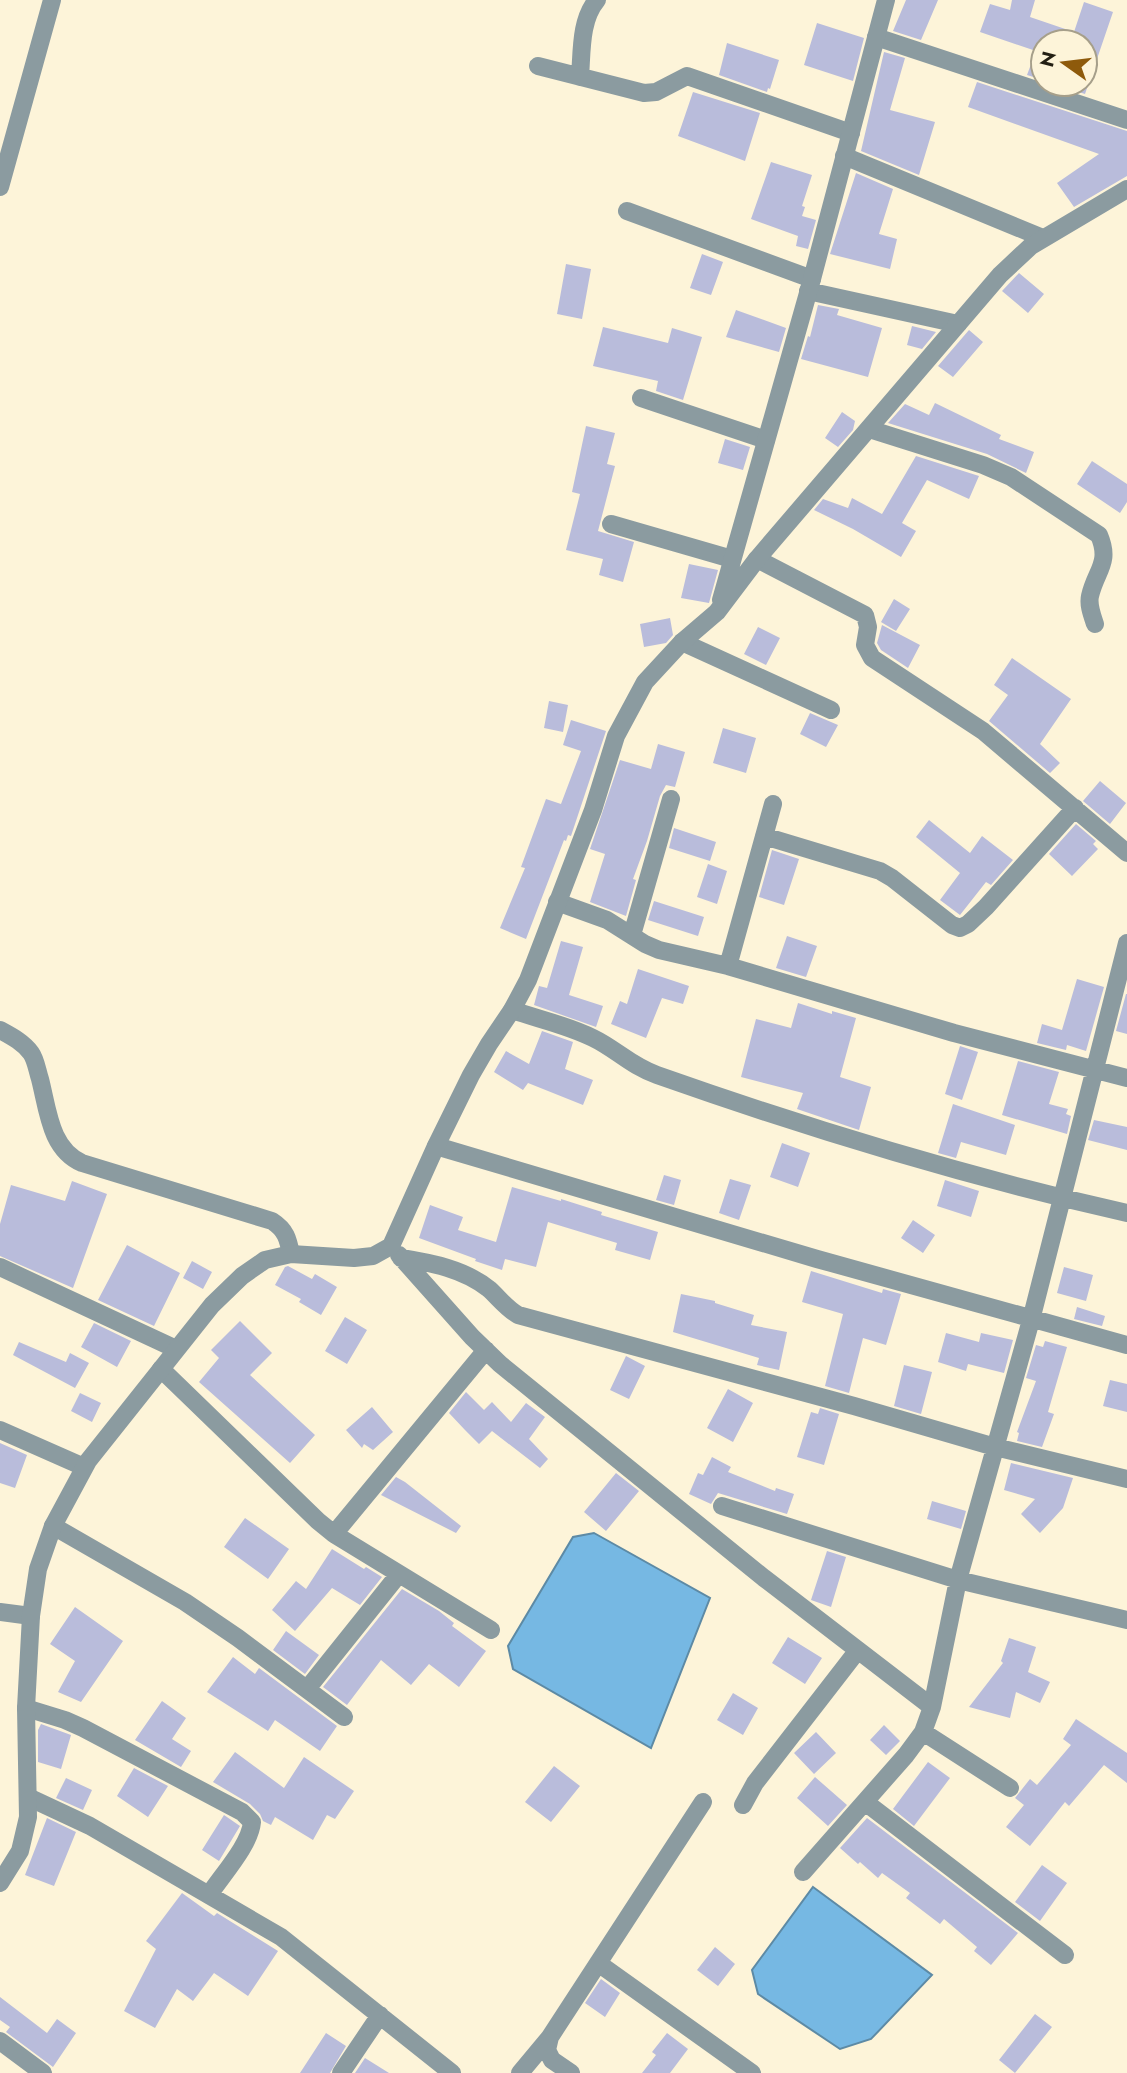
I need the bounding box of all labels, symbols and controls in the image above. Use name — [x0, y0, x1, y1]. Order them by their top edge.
north arrow — [1029, 28, 1099, 98]
text: N — [1033, 48, 1063, 70]

